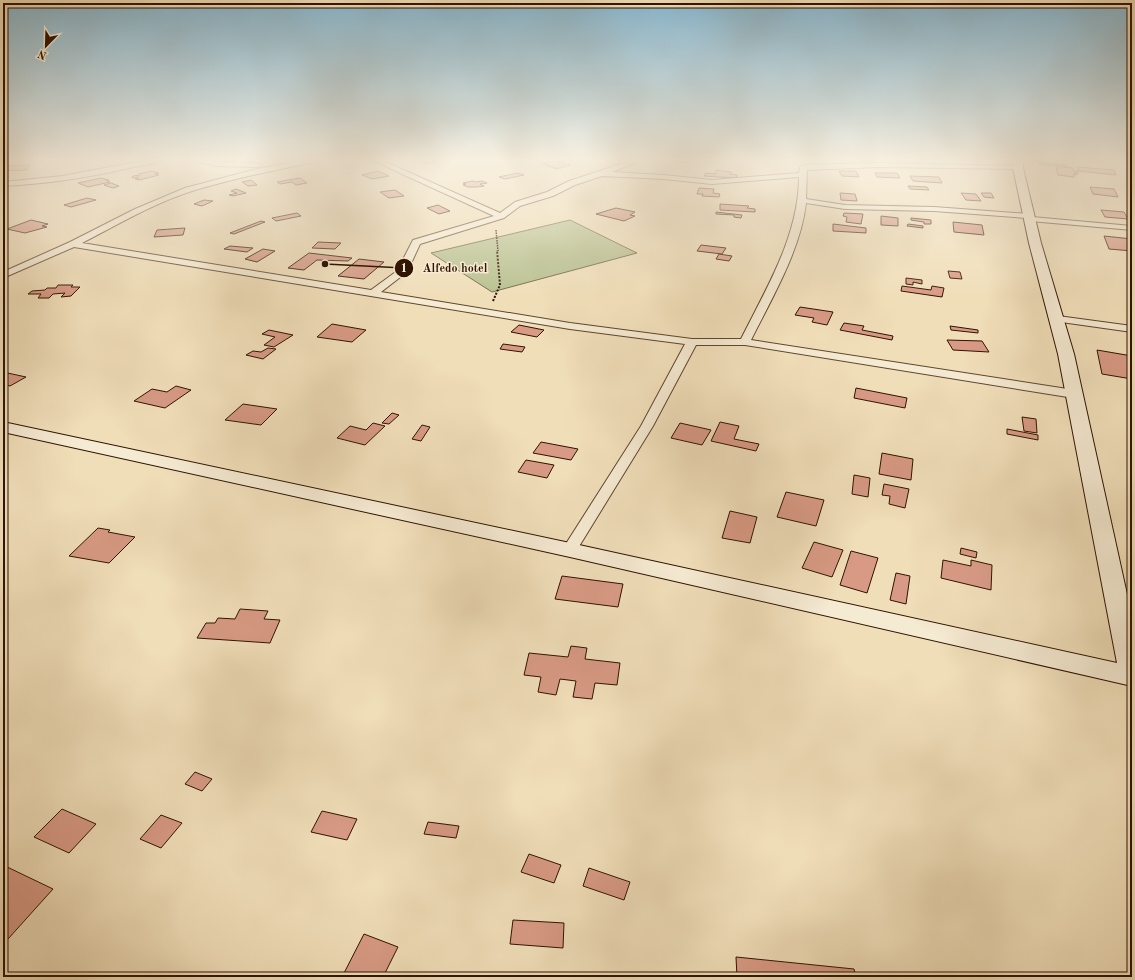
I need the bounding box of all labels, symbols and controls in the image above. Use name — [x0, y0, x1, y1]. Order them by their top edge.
north arrow — [26, 26, 66, 66]
text: N — [36, 47, 49, 61]
callout: Alfedo hotel — [394, 256, 495, 280]
text: 1 — [401, 263, 407, 275]
text: Alfedo hotel — [423, 263, 488, 275]

